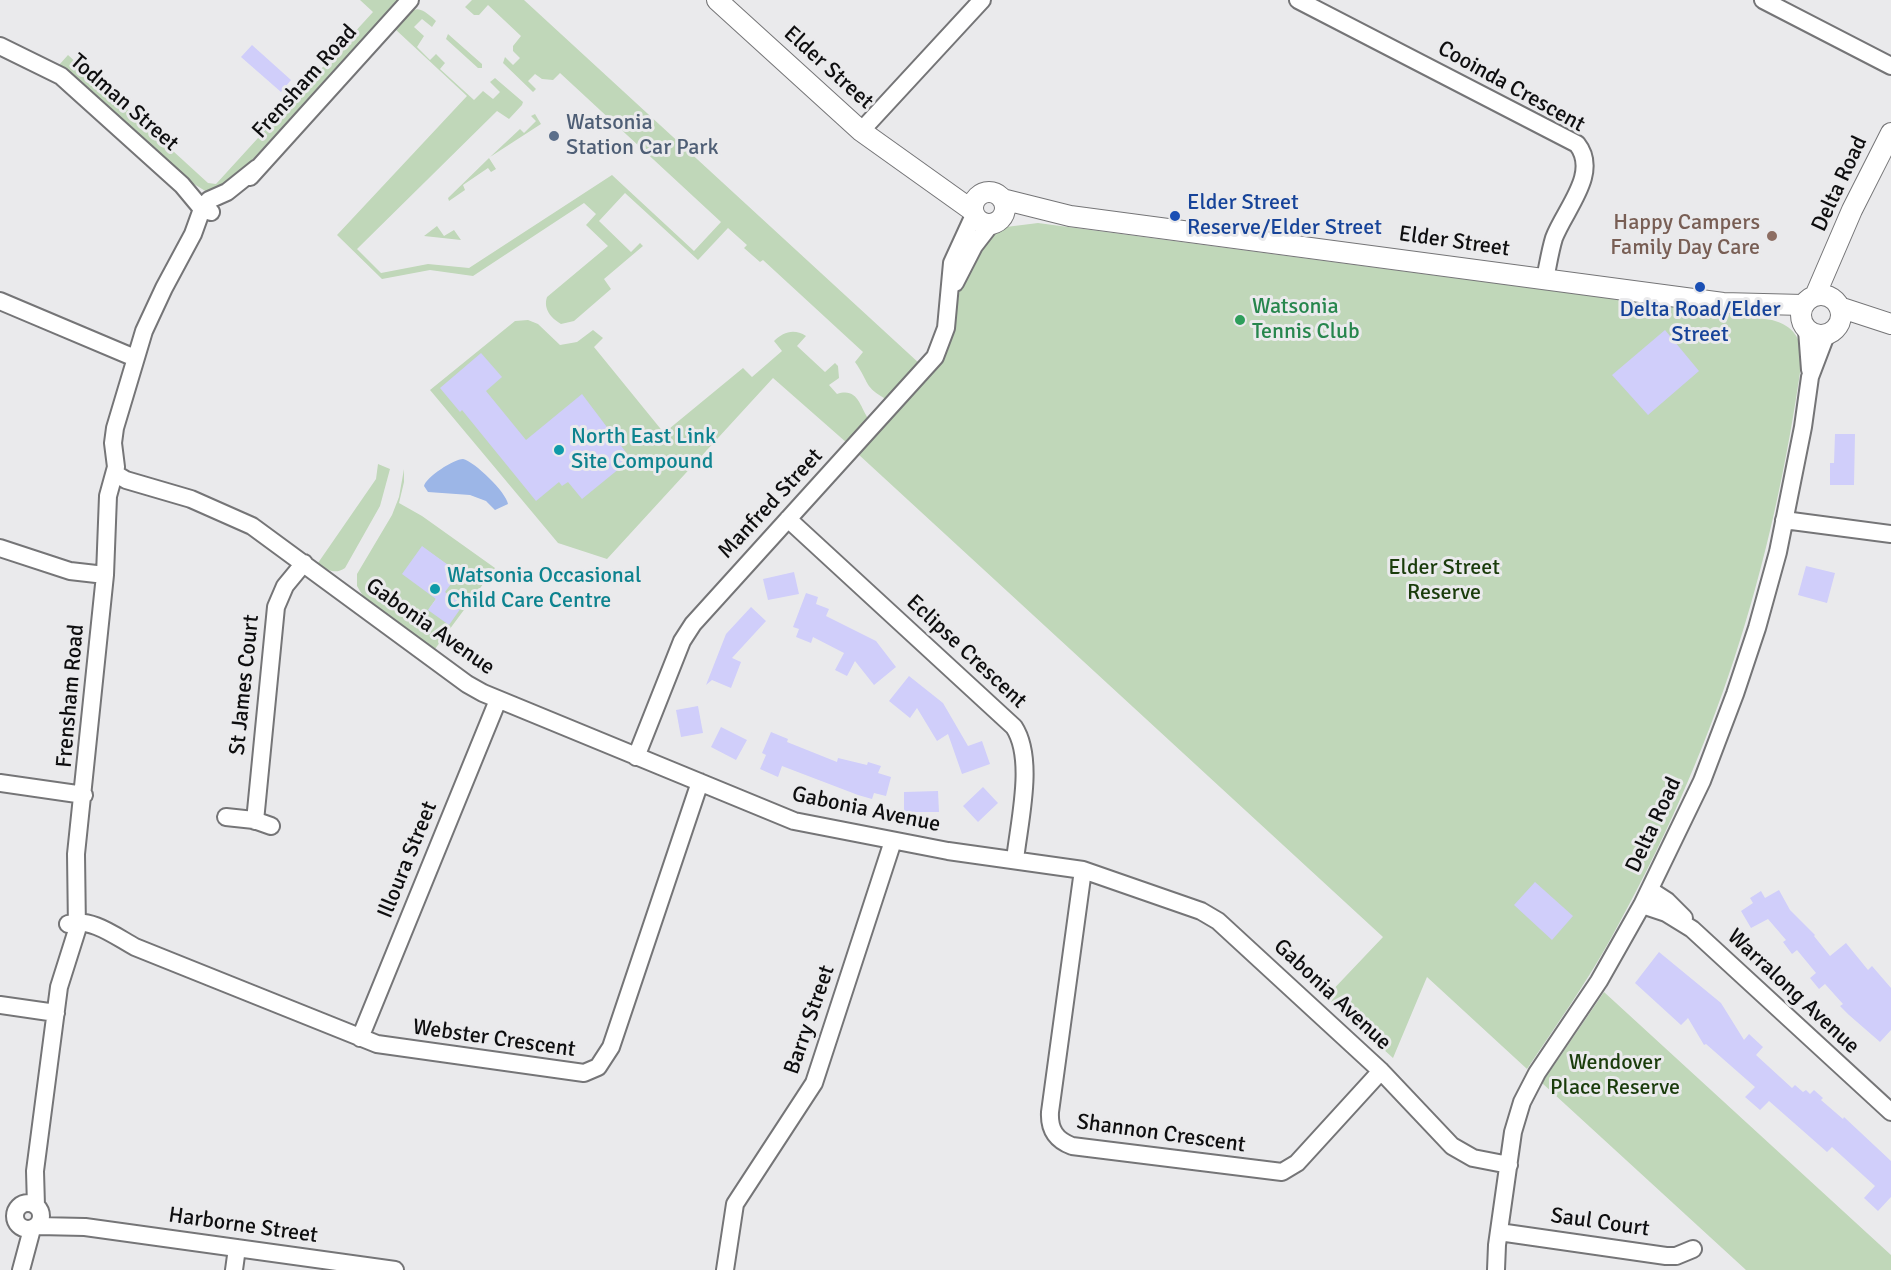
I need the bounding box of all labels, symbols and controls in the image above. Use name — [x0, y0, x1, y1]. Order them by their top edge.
street label: Frensham Road — [247, 20, 363, 144]
street label: Elder Street — [778, 21, 878, 115]
street label: Cooinda Crescent — [1433, 36, 1589, 138]
street label: Todman Street — [64, 49, 184, 157]
place label: Watsonia Station Car Park — [566, 110, 718, 162]
marker: Watsonia Station Car Park — [547, 129, 561, 143]
street label: Delta Road — [1806, 132, 1874, 236]
place label: Elder Street Reserve/Elder Street — [1187, 190, 1382, 242]
marker: Elder Street Reserve/Elder Street — [1168, 209, 1182, 223]
place label: Happy Campers Family Day Care — [1610, 210, 1760, 262]
street label: Elder Street — [1397, 221, 1511, 263]
marker: Happy Campers Family Day Care — [1765, 229, 1779, 243]
marker: Delta Road/Elder Street — [1693, 280, 1707, 294]
place label: Watsonia Tennis Club — [1252, 294, 1360, 346]
place label: Delta Road/Elder Street — [1620, 297, 1780, 348]
marker: Watsonia Tennis Club — [1233, 313, 1247, 327]
place label: North East Link Site Compound — [571, 424, 716, 476]
marker: North East Link Site Compound — [552, 443, 566, 457]
street label: Manfred Street — [713, 443, 829, 565]
park label: Elder Street Reserve — [1388, 555, 1500, 606]
place label: Watsonia Occasional Child Care Centre — [447, 563, 641, 614]
street label: Gabonia Avenue — [361, 573, 499, 681]
marker: Watsonia Occasional Child Care Centre — [428, 582, 442, 596]
street label: Eclipse Crescent — [900, 590, 1032, 714]
street label: St James Court — [225, 613, 265, 757]
street label: Frensham Road — [52, 623, 90, 769]
street label: Delta Road — [1620, 773, 1688, 877]
street label: Gabonia Avenue — [789, 781, 943, 839]
street label: Illoura Street — [373, 798, 443, 922]
street label: Warralong Avenue — [1721, 924, 1865, 1060]
street label: Gabonia Avenue — [1268, 934, 1396, 1056]
street label: Barry Street — [779, 962, 841, 1078]
street label: Webster Crescent — [411, 1015, 577, 1063]
park label: Wendover Place Reserve — [1550, 1050, 1680, 1102]
street label: Shannon Crescent — [1075, 1109, 1247, 1159]
street label: Harborne Street — [167, 1202, 319, 1250]
street label: Saul Court — [1549, 1203, 1651, 1243]

